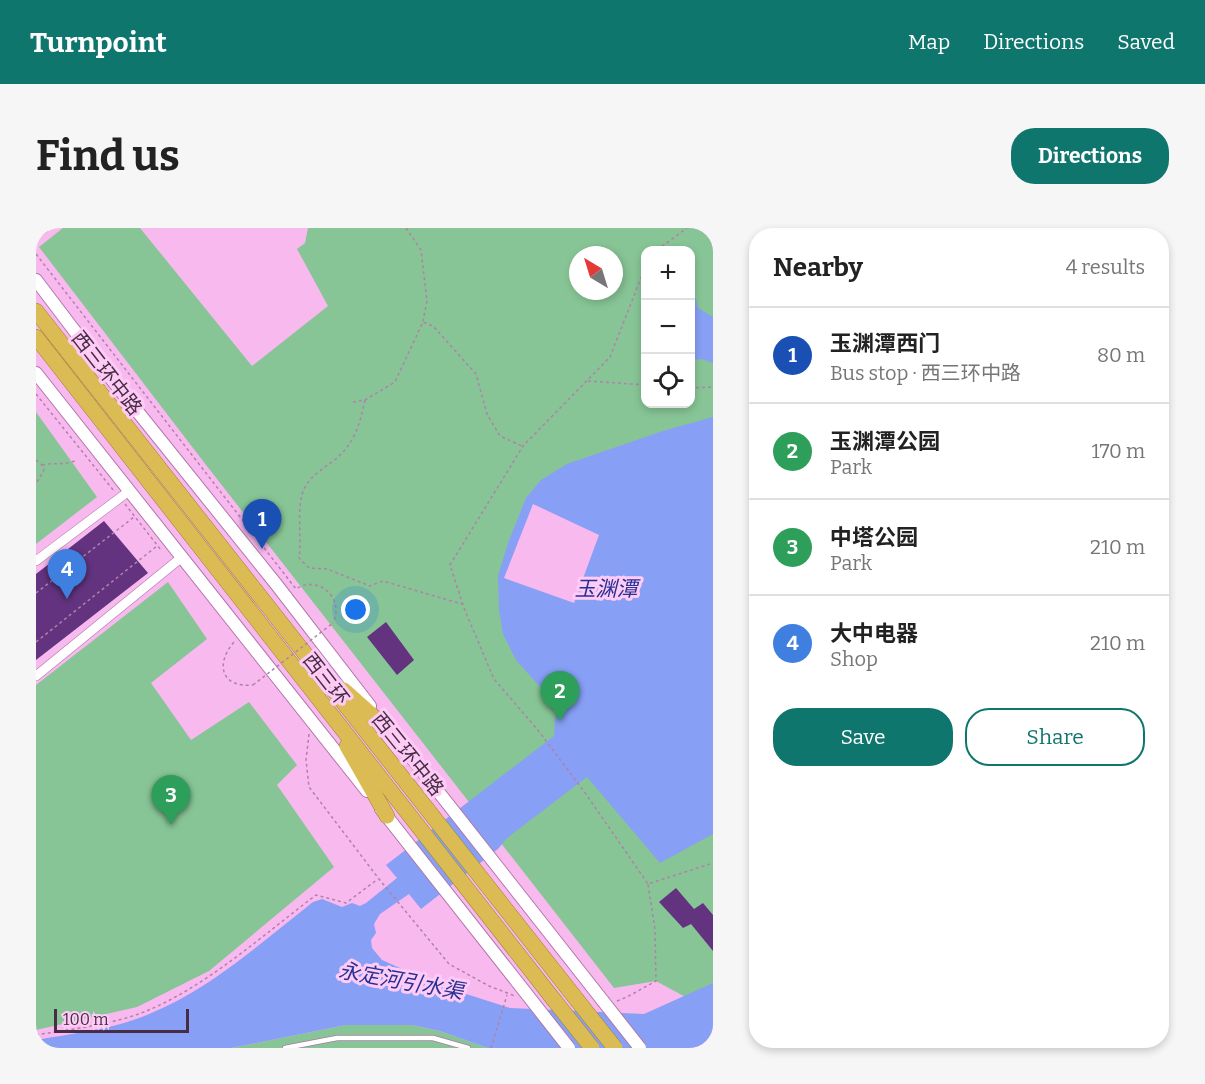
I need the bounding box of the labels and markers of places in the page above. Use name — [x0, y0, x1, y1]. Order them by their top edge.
pin: 1 — [242, 500, 282, 549]
pin: 4 — [48, 550, 87, 599]
pin: 2 — [540, 672, 580, 721]
pin: 3 — [152, 776, 190, 825]

